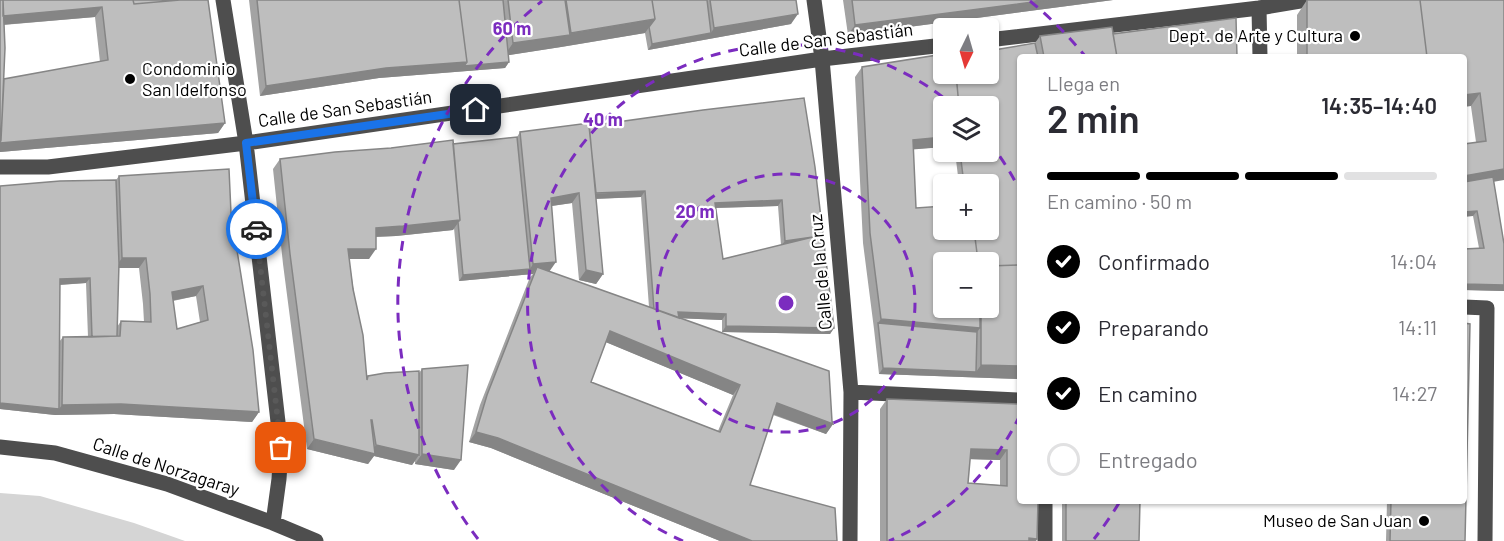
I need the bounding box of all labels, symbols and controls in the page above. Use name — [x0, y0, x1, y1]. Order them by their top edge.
text: 60 m — [493, 17, 531, 39]
street label: Calle de San Sebastián — [738, 17, 914, 61]
north arrow — [933, 18, 999, 84]
map controls — [933, 18, 999, 318]
place label: Dept. de Arte y Cultura — [1168, 24, 1343, 46]
marker: Dept. de Arte y Cultura — [1348, 29, 1362, 43]
place label: Condominio San Idelfonso — [142, 57, 247, 100]
text: Llega en — [1047, 71, 1120, 95]
marker: Condominio San Idelfonso — [123, 72, 137, 86]
pin — [450, 84, 501, 135]
street label: Calle de San Sebastián — [257, 85, 433, 131]
text: 14:35–14:40 — [1321, 92, 1437, 118]
icon: home — [459, 93, 492, 126]
text: 2 min — [1047, 94, 1140, 141]
button: layers — [933, 96, 999, 162]
text: 40 m — [583, 108, 623, 130]
button: + — [933, 174, 999, 240]
text: En camino · 50 m — [1047, 189, 1192, 213]
courier — [226, 199, 286, 259]
text: 20 m — [676, 200, 714, 222]
icon: car — [240, 213, 273, 246]
street label: Calle de la Cruz — [804, 213, 836, 331]
icon: check — [1047, 245, 1080, 278]
text: Confirmado — [1098, 248, 1210, 274]
text: 14:04 — [1390, 249, 1437, 273]
button: − — [933, 252, 999, 318]
centre of rings — [776, 293, 796, 313]
icon: check — [1047, 311, 1080, 344]
text: Preparando — [1098, 314, 1209, 340]
text: 14:11 — [1398, 315, 1437, 339]
icon: check — [1047, 377, 1080, 410]
text: En camino — [1098, 380, 1198, 406]
text: 14:27 — [1392, 381, 1437, 405]
pin — [255, 422, 306, 473]
icon: bag — [264, 431, 297, 464]
street label: Calle de Norzagaray — [90, 432, 242, 500]
text: Entregado — [1098, 446, 1198, 472]
place label: Museo de San Juan — [1263, 509, 1412, 531]
marker: Museo de San Juan — [1417, 514, 1431, 528]

